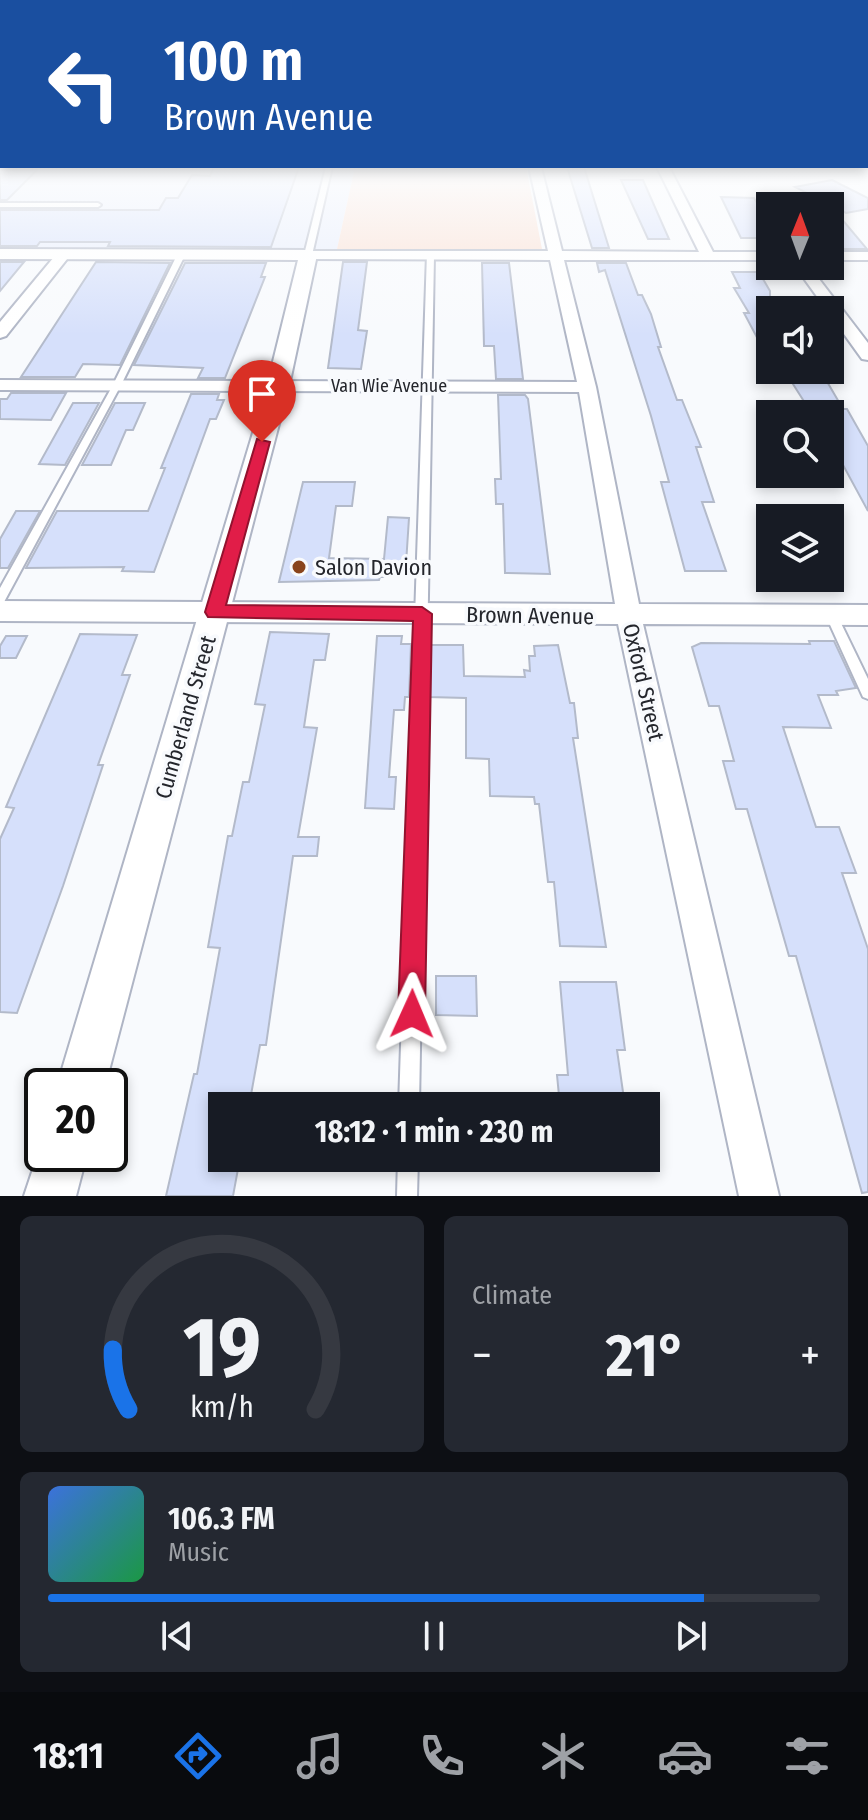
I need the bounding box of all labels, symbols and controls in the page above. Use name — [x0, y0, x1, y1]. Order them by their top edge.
text: 100 m — [164, 28, 303, 95]
icon: left — [32, 32, 136, 136]
text: Brown Avenue — [164, 96, 373, 140]
north arrow — [756, 192, 844, 280]
map controls — [756, 192, 844, 592]
button: sound — [756, 296, 844, 384]
pin — [228, 360, 296, 442]
icon: arrive — [240, 372, 284, 416]
street label: Van Wie Avenue — [331, 375, 447, 397]
button: search — [756, 400, 844, 488]
button: layers — [756, 504, 844, 592]
place label: Salon Davion — [315, 554, 432, 581]
marker: Salon Davion — [290, 558, 308, 576]
street label: Brown Avenue — [466, 601, 594, 630]
street label: Oxford Street — [617, 621, 670, 744]
street label: Cumberland Street — [149, 632, 222, 802]
position arrow — [370, 972, 454, 1056]
speed limit sign: 20 — [24, 1068, 128, 1172]
text: 18:12 · 1 min · 230 m — [315, 1114, 553, 1150]
text: Climate — [472, 1280, 552, 1311]
text: 19 — [183, 1298, 261, 1398]
text: 21° — [606, 1320, 686, 1392]
text: − — [472, 1329, 492, 1382]
text: + — [800, 1329, 820, 1382]
text: km/h — [190, 1390, 254, 1425]
text: 106.3 FM — [168, 1501, 275, 1537]
text: Music — [168, 1537, 229, 1568]
icon: previous — [155, 1614, 199, 1658]
icon: pause — [412, 1614, 456, 1658]
icon: next — [669, 1614, 713, 1658]
icon: directions — [170, 1728, 226, 1784]
icon: music — [292, 1728, 348, 1784]
icon: phone — [414, 1728, 470, 1784]
icon: climate — [535, 1728, 591, 1784]
icon: car — [657, 1728, 713, 1784]
icon: filters — [779, 1728, 835, 1784]
text: 18:11 — [33, 1734, 104, 1778]

